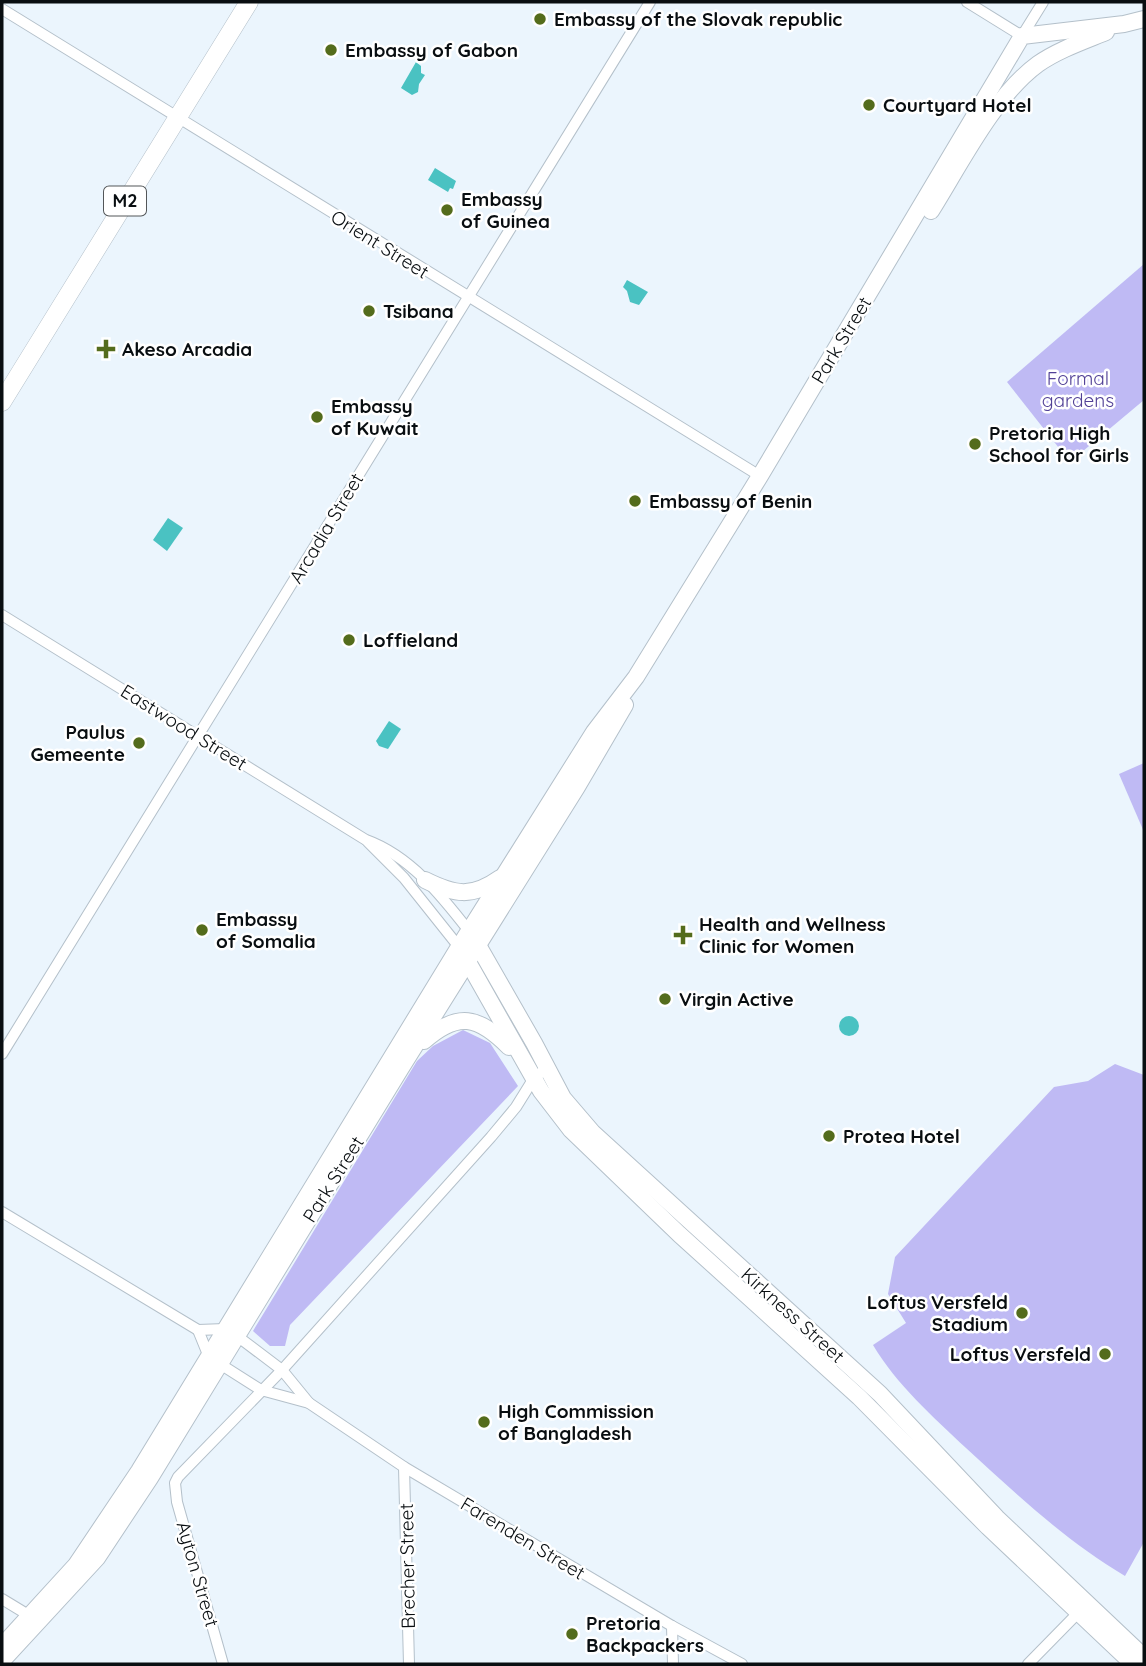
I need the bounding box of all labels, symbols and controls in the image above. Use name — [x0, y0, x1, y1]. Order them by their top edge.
place label: Embassy of the Slovak republic — [554, 7, 842, 31]
marker: Embassy of the Slovak republic — [532, 11, 548, 27]
place label: Embassy of Gabon — [345, 38, 518, 62]
marker: Embassy of Gabon — [323, 42, 339, 58]
place label: Courtyard Hotel — [883, 93, 1032, 117]
marker: Courtyard Hotel — [861, 97, 877, 113]
road number: M2 — [104, 186, 146, 216]
place label: Embassy of Guinea — [461, 187, 550, 233]
marker: Embassy of Guinea — [439, 202, 455, 218]
street label: Orient Street — [326, 204, 434, 284]
street label: Park Street — [806, 292, 876, 388]
place label: Tsibana — [383, 299, 454, 323]
marker: Tsibana — [361, 303, 377, 319]
place label: Akeso Arcadia — [122, 337, 252, 361]
marker: Akeso Arcadia — [96, 339, 116, 359]
park label: Formal gardens — [1042, 366, 1114, 412]
place label: Embassy of Kuwait — [331, 394, 419, 440]
marker: Embassy of Kuwait — [309, 409, 325, 425]
place label: Pretoria High School for Girls — [989, 421, 1129, 467]
marker: Pretoria High School for Girls — [967, 436, 983, 452]
street label: Arcadia Street — [284, 468, 368, 588]
place label: Embassy of Benin — [649, 489, 812, 513]
marker: Embassy of Benin — [627, 493, 643, 509]
place label: Loffieland — [363, 628, 458, 652]
marker: Loffieland — [341, 632, 357, 648]
street label: Eastwood Street — [116, 679, 252, 775]
place label: Paulus Gemeente — [30, 720, 125, 766]
marker: Paulus Gemeente — [131, 735, 147, 751]
place label: Embassy of Somalia — [216, 907, 316, 953]
place label: Health and Wellness Clinic for Women — [699, 912, 886, 958]
marker: Embassy of Somalia — [194, 922, 210, 938]
marker: Health and Wellness Clinic for Women — [673, 925, 693, 945]
place label: Virgin Active — [679, 987, 794, 1011]
marker: Virgin Active — [657, 991, 673, 1007]
place label: Protea Hotel — [843, 1124, 960, 1148]
marker: Protea Hotel — [821, 1128, 837, 1144]
street label: Park Street — [297, 1131, 369, 1227]
street label: Kirkness Street — [736, 1262, 850, 1368]
place label: Loftus Versfeld Stadium — [867, 1290, 1008, 1336]
marker: Loftus Versfeld Stadium — [1014, 1305, 1030, 1321]
place label: Loftus Versfeld — [950, 1342, 1091, 1366]
marker: Loftus Versfeld — [1097, 1346, 1113, 1362]
place label: High Commission of Bangladesh — [498, 1399, 654, 1445]
marker: High Commission of Bangladesh — [476, 1414, 492, 1430]
street label: Farenden Street — [456, 1491, 590, 1585]
street label: Brecher Street — [394, 1503, 420, 1629]
street label: Ayton Street — [172, 1519, 224, 1629]
place label: Pretoria Backpackers — [586, 1611, 704, 1657]
marker: Pretoria Backpackers — [564, 1626, 580, 1642]

